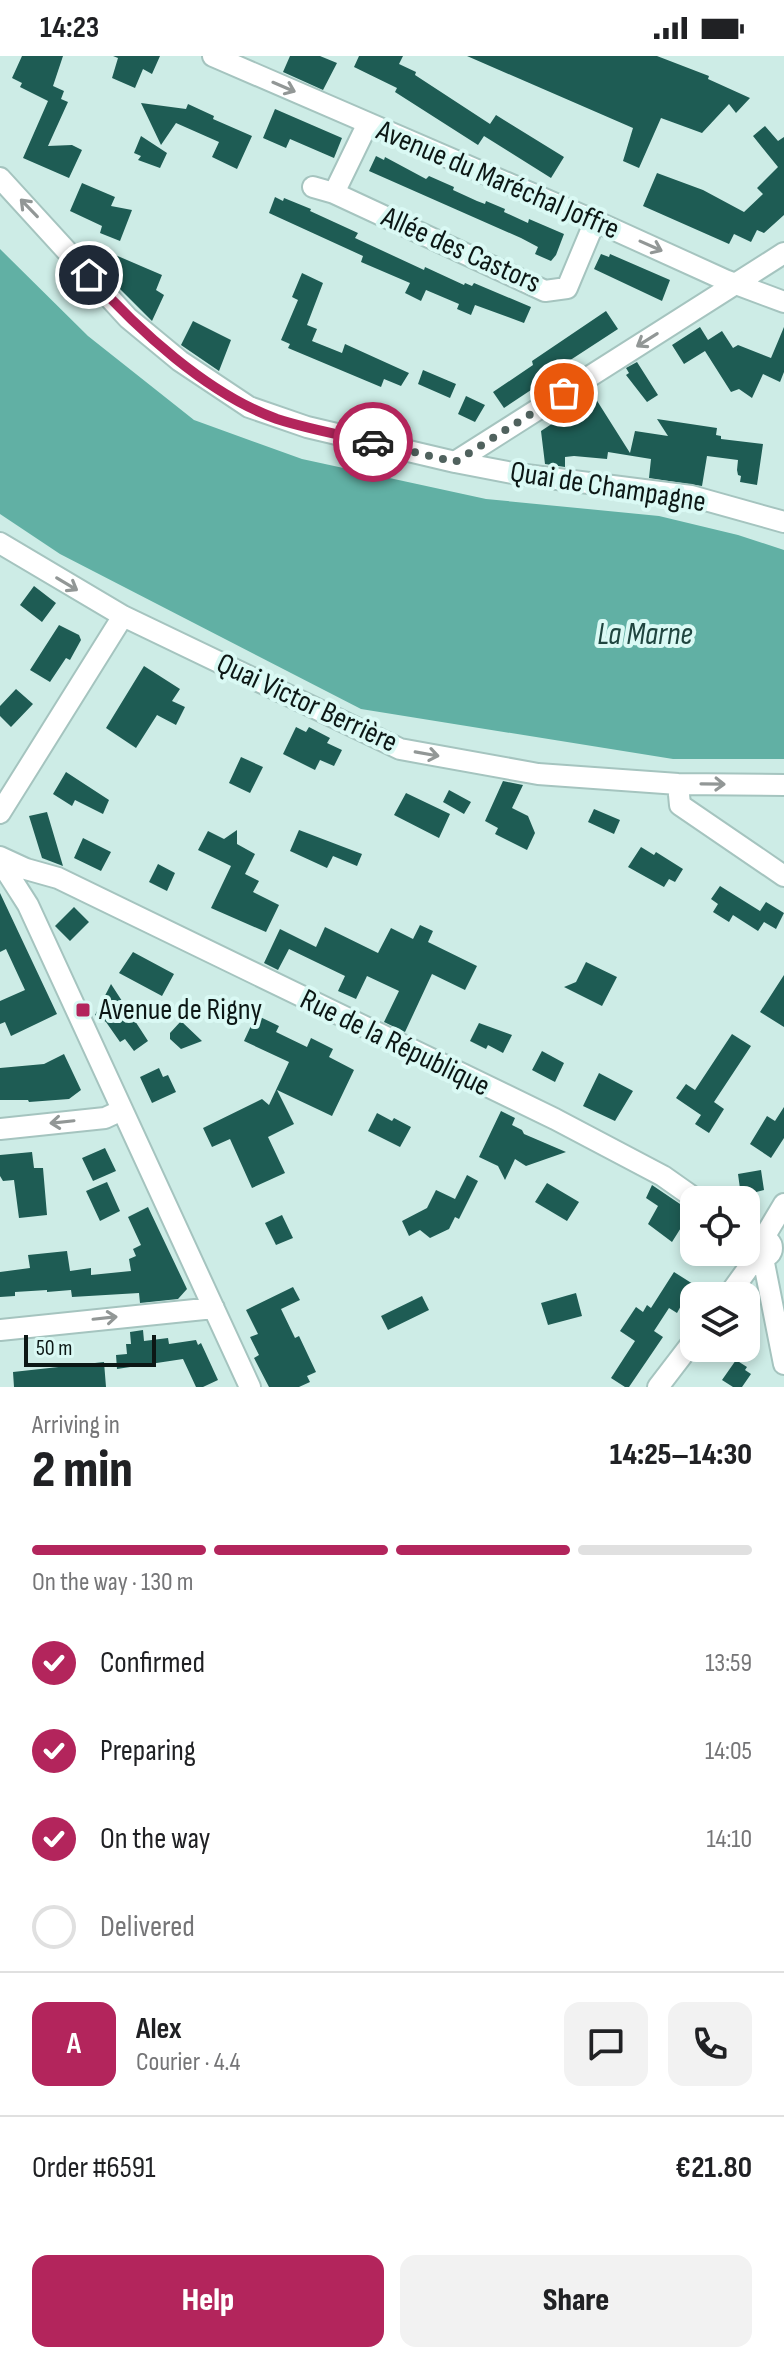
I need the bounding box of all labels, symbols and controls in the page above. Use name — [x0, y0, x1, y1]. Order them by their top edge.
text: 14:23 — [40, 10, 99, 46]
one-way arrow — [271, 80, 296, 95]
street label: Avenue du Maréchal Joffre — [370, 112, 625, 247]
one-way arrow — [20, 199, 39, 219]
street label: Allée des Castors — [375, 199, 546, 301]
one-way arrow — [639, 239, 663, 254]
pin — [55, 241, 123, 309]
icon: home — [67, 253, 111, 297]
one-way arrow — [636, 333, 659, 349]
pin — [530, 359, 598, 427]
icon: bag — [542, 371, 586, 415]
courier — [333, 402, 413, 482]
icon: car — [351, 420, 395, 464]
street label: Quai de Champagne — [508, 454, 708, 520]
one-way arrow — [55, 576, 78, 592]
water label: La Marne — [597, 615, 693, 654]
street label: Quai Victor Berrière — [211, 645, 403, 761]
one-way arrow — [414, 748, 439, 763]
one-way arrow — [699, 776, 726, 792]
street label: Rue de la République — [294, 982, 496, 1104]
place label: Avenue de Rigny — [98, 992, 263, 1028]
marker: Avenue de Rigny — [74, 1001, 92, 1019]
one-way arrow — [49, 1115, 76, 1130]
map controls — [680, 1186, 760, 1362]
button: locate — [680, 1186, 760, 1266]
button: layers — [680, 1282, 760, 1362]
one-way arrow — [91, 1311, 118, 1326]
scale bar — [24, 1331, 156, 1367]
text: 50 m — [36, 1335, 72, 1362]
text: Arriving in — [32, 1410, 120, 1441]
text: 14:25–14:30 — [610, 1437, 752, 1473]
text: 2 min — [32, 1439, 133, 1502]
text: On the way · 130 m — [32, 1567, 194, 1598]
icon: check — [32, 1641, 76, 1685]
text: Confirmed — [100, 1645, 205, 1681]
text: 13:59 — [705, 1648, 752, 1679]
icon: check — [32, 1729, 76, 1773]
text: Preparing — [100, 1733, 196, 1769]
text: 14:05 — [705, 1736, 752, 1767]
icon: check — [32, 1817, 76, 1861]
text: On the way — [100, 1821, 210, 1857]
text: 14:10 — [706, 1824, 752, 1855]
text: Delivered — [100, 1909, 195, 1945]
button: chat — [564, 2002, 648, 2086]
button: phone — [668, 2002, 752, 2086]
text: Alex — [136, 2011, 182, 2047]
text: A — [67, 2026, 81, 2062]
text: Courier · 4.4 — [136, 2047, 240, 2078]
text: Order #6591 — [32, 2150, 155, 2186]
text: €21.80 — [675, 2150, 752, 2186]
button: Help — [32, 2255, 384, 2347]
button: Share — [400, 2255, 752, 2347]

